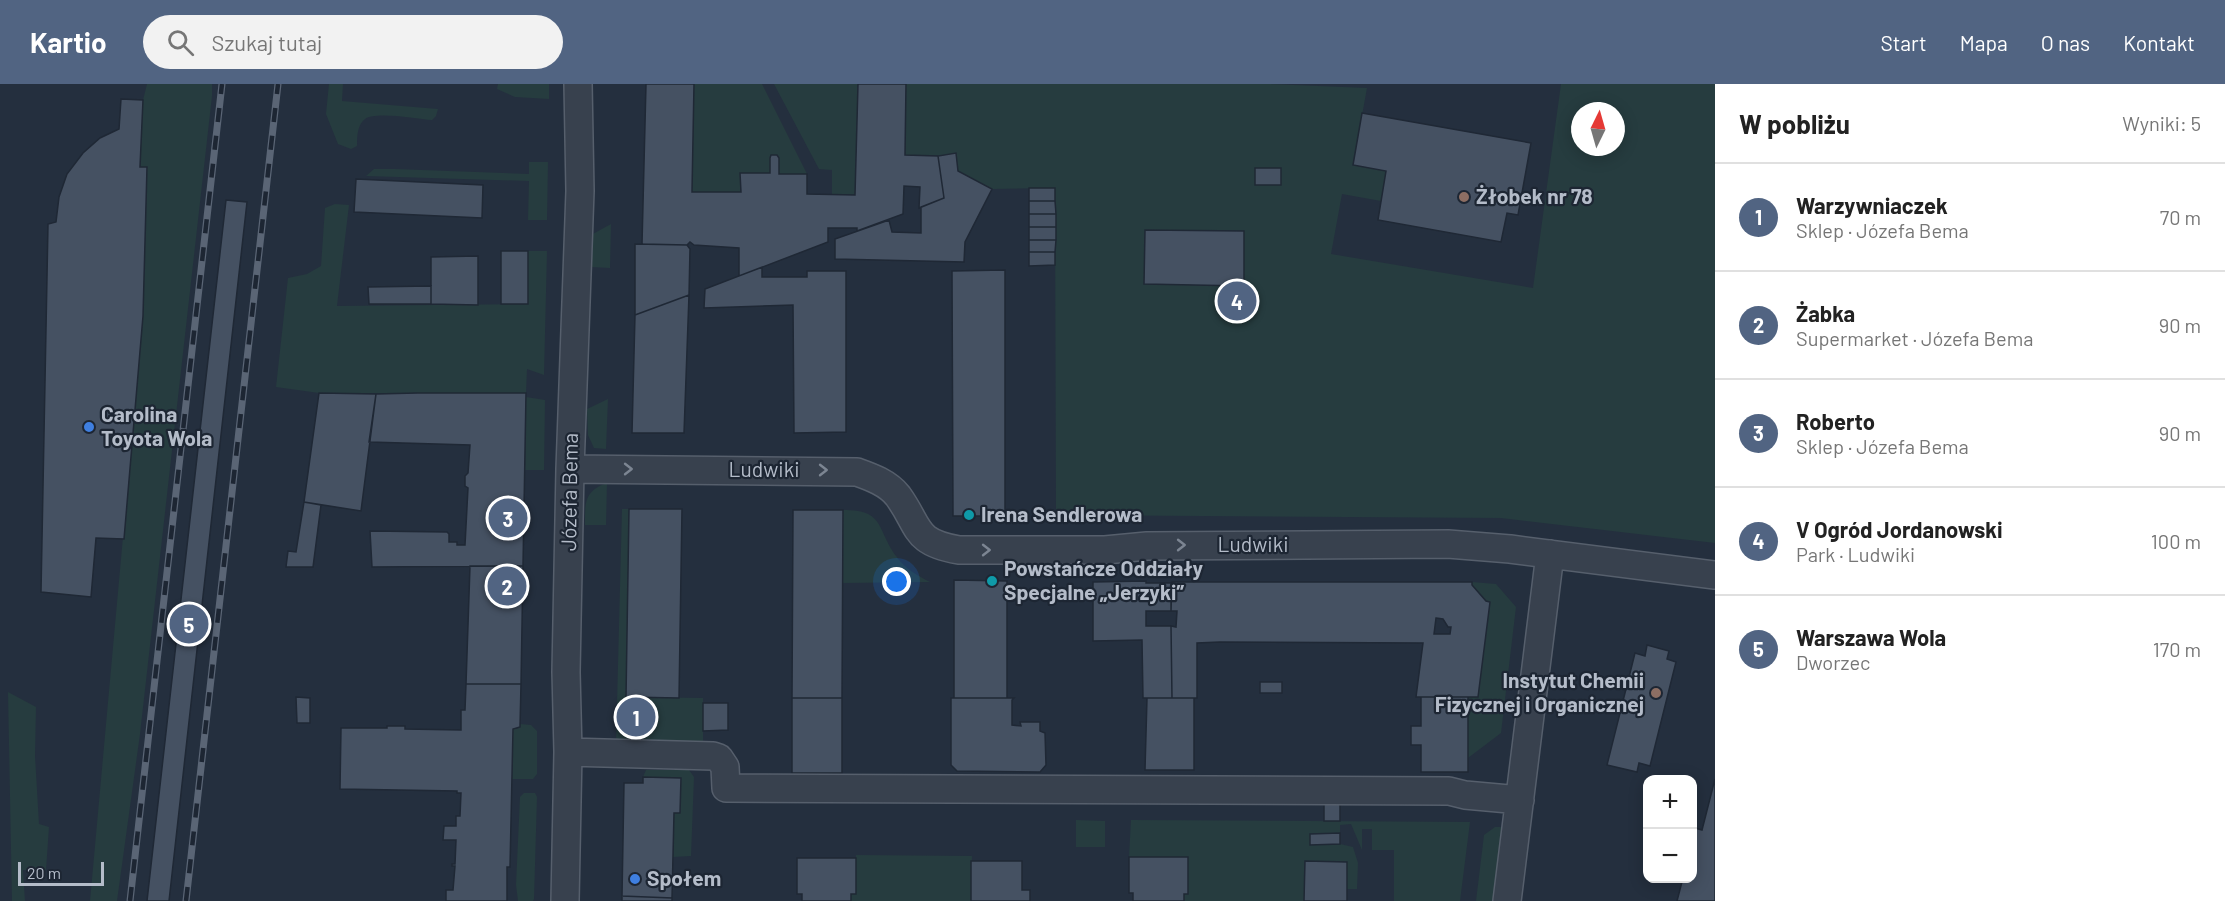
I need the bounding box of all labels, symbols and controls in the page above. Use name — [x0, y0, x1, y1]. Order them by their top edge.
search box — [143, 15, 563, 69]
text: Kartio — [30, 25, 107, 59]
icon: search — [164, 26, 197, 59]
text: Szukaj tutaj — [212, 29, 322, 55]
text: Start — [1880, 30, 1927, 55]
text: Mapa — [1960, 30, 2008, 55]
text: O nas — [2041, 30, 2090, 55]
text: Kontakt — [2123, 30, 2195, 55]
north arrow — [1571, 102, 1625, 156]
text: W pobliżu — [1739, 108, 1850, 139]
text: Wyniki: 5 — [2122, 111, 2201, 135]
place label: Żłobek nr 78 — [1476, 183, 1593, 208]
marker: Żłobek nr 78 — [1457, 190, 1471, 204]
text: Warzywniaczek — [1796, 192, 1948, 218]
text: 1 — [1755, 205, 1762, 229]
text: 70 m — [2160, 205, 2201, 229]
text: Sklep · Józefa Bema — [1796, 218, 1969, 242]
pin: 4 — [1218, 278, 1256, 324]
text: Żabka — [1796, 300, 1855, 326]
text: 2 — [1753, 313, 1764, 337]
text: 90 m — [2159, 313, 2201, 337]
text: Supermarket · Józefa Bema — [1796, 326, 2034, 350]
place label: Carolina Toyota Wola — [101, 401, 212, 450]
text: Roberto — [1796, 408, 1875, 434]
marker: Carolina Toyota Wola — [82, 420, 96, 434]
text: 3 — [1753, 421, 1764, 445]
text: 90 m — [2159, 421, 2201, 445]
street label: Józefa Bema — [555, 433, 582, 551]
text: Sklep · Józefa Bema — [1796, 434, 1969, 458]
street label: Ludwiki — [728, 456, 800, 481]
one-way arrow — [624, 463, 633, 475]
one-way arrow — [819, 464, 828, 476]
pin: 3 — [488, 496, 528, 540]
place label: Irena Sendlerowa — [981, 501, 1142, 526]
marker: Irena Sendlerowa — [962, 508, 976, 522]
text: V Ogród Jordanowski — [1796, 516, 2003, 542]
text: 4 — [1752, 529, 1765, 553]
text: 100 m — [2151, 529, 2201, 553]
street label: Ludwiki — [1217, 531, 1289, 556]
one-way arrow — [1176, 539, 1185, 552]
text: Park · Ludwiki — [1796, 542, 1915, 566]
one-way arrow — [981, 544, 990, 556]
place label: Powstańcze Oddziały Specjalne „Jerzyki” — [1004, 555, 1204, 604]
pin: 2 — [488, 564, 526, 608]
your location — [882, 567, 911, 596]
marker: Powstańcze Oddziały Specjalne „Jerzyki” — [985, 574, 999, 588]
pin: 5 — [170, 602, 208, 646]
text: Warszawa Wola — [1796, 624, 1946, 650]
text: 5 — [1753, 637, 1764, 661]
text: 170 m — [2153, 637, 2201, 661]
text: Dworzec — [1796, 650, 1871, 674]
place label: Instytut Chemii Fizycznej i Organicznej — [1435, 667, 1644, 716]
marker: Instytut Chemii Fizycznej i Organicznej — [1649, 686, 1663, 700]
pin: 1 — [616, 694, 656, 740]
map controls — [1643, 775, 1697, 883]
button: + — [1643, 775, 1697, 829]
button: − — [1643, 829, 1697, 883]
scale bar — [18, 859, 104, 886]
text: 20 m — [27, 863, 61, 882]
place label: Społem — [647, 865, 721, 890]
marker: Społem — [628, 872, 642, 886]

